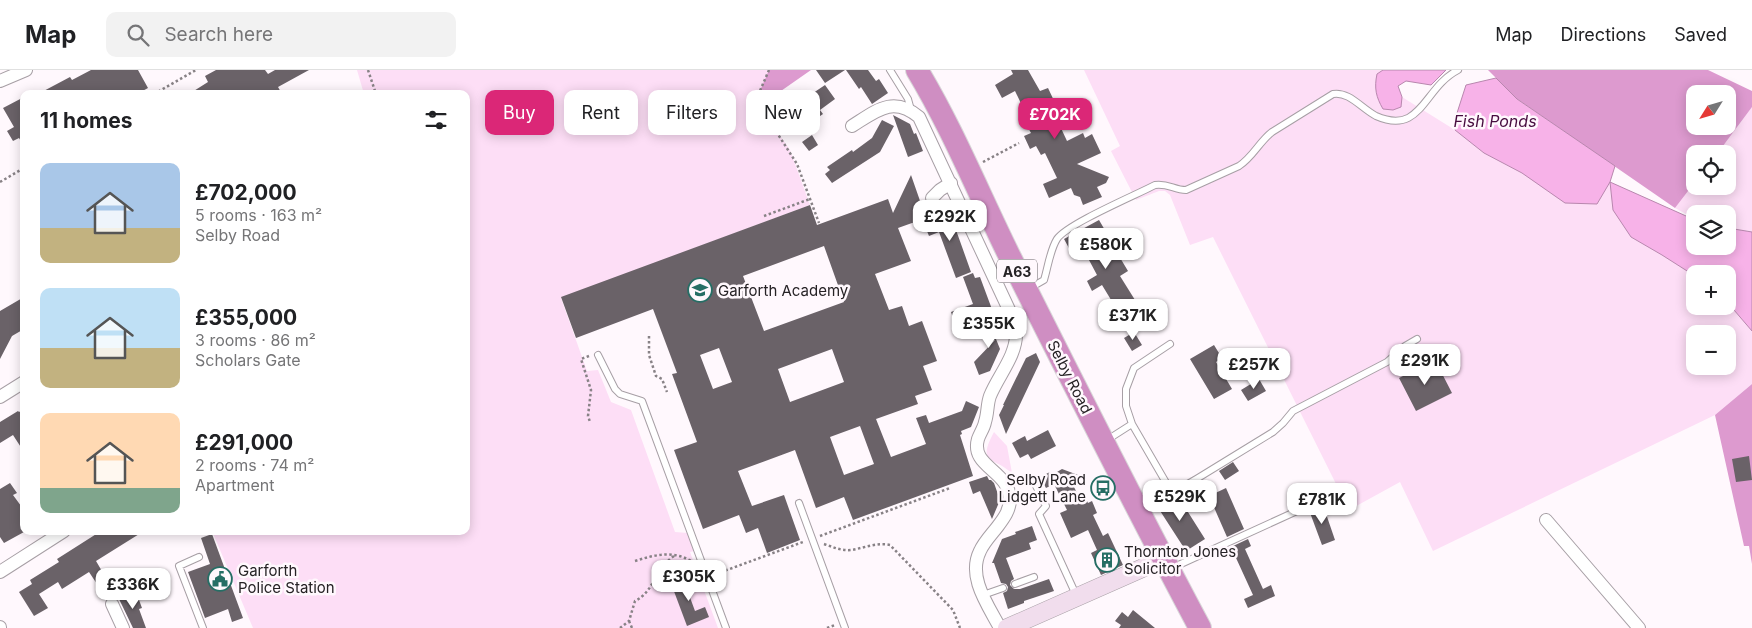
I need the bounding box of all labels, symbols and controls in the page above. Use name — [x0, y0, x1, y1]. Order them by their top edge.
search box — [106, 12, 456, 57]
text: Map — [25, 20, 76, 49]
icon: search — [124, 21, 152, 49]
text: Search here — [164, 23, 273, 46]
text: Map — [1495, 24, 1533, 45]
text: Directions — [1561, 24, 1646, 45]
text: Saved — [1674, 24, 1727, 45]
north arrow — [1686, 85, 1736, 135]
map controls — [1686, 85, 1736, 375]
chip: Buy — [485, 90, 554, 135]
chip: Rent — [564, 90, 638, 135]
chip: Filters — [648, 90, 736, 135]
chip: New — [746, 90, 820, 135]
pin: £702K — [1020, 98, 1090, 140]
text: £702K — [1029, 104, 1081, 124]
icon: filters — [422, 106, 450, 134]
text: 11 homes — [40, 108, 132, 133]
water label: Fish Ponds — [1453, 111, 1537, 131]
button: locate — [1686, 145, 1736, 195]
text: £702,000 — [195, 180, 297, 205]
icon: home — [80, 183, 140, 243]
pin: £292K — [915, 200, 985, 242]
text: 5 rooms · 163 m² — [195, 205, 322, 225]
button: layers — [1686, 205, 1736, 255]
text: £292K — [924, 206, 976, 226]
text: Selby Road — [195, 225, 280, 245]
pin: £580K — [1071, 228, 1141, 270]
text: £580K — [1079, 234, 1133, 254]
road number: A63 — [997, 260, 1037, 282]
button: + — [1686, 265, 1736, 315]
school or university icon: Garforth Academy — [687, 277, 713, 303]
place label: Garforth Academy — [718, 281, 849, 300]
pin: £371K — [1098, 298, 1168, 341]
text: £355,000 — [195, 305, 297, 330]
text: £371K — [1109, 305, 1157, 325]
pin: £355K — [954, 306, 1024, 349]
icon: home — [80, 308, 140, 368]
text: £355K — [963, 313, 1015, 333]
button: − — [1686, 325, 1736, 375]
text: 3 rooms · 86 m² — [195, 330, 316, 350]
street label: Selby Road — [1043, 337, 1097, 417]
pin: £291K — [1390, 344, 1460, 386]
pin: £257K — [1219, 348, 1289, 390]
text: Scholars Gate — [195, 350, 301, 370]
text: £291K — [1400, 350, 1450, 370]
text: £257K — [1228, 354, 1280, 374]
text: £291,000 — [195, 430, 293, 455]
icon: home — [80, 433, 140, 493]
text: 2 rooms · 74 m² — [195, 455, 314, 475]
place label: Selby Road Lidgett Lane — [999, 470, 1086, 506]
text: Apartment — [195, 475, 275, 495]
bus stop icon: Selby Road Lidgett Lane — [1090, 475, 1116, 501]
pin: £529K — [1145, 480, 1215, 522]
pin: £781K — [1287, 482, 1357, 525]
text: £529K — [1154, 486, 1206, 506]
text: £781K — [1298, 489, 1346, 509]
place label: Thornton Jones Solicitor — [1124, 542, 1236, 578]
building icon: Thornton Jones Solicitor — [1094, 547, 1120, 573]
pin: £305K — [654, 560, 724, 602]
place label: Garforth Police Station — [238, 561, 335, 597]
public building icon: Garforth Police Station — [207, 566, 233, 592]
text: £305K — [662, 566, 716, 586]
pin: £336K — [98, 568, 168, 610]
text: £336K — [107, 574, 159, 594]

